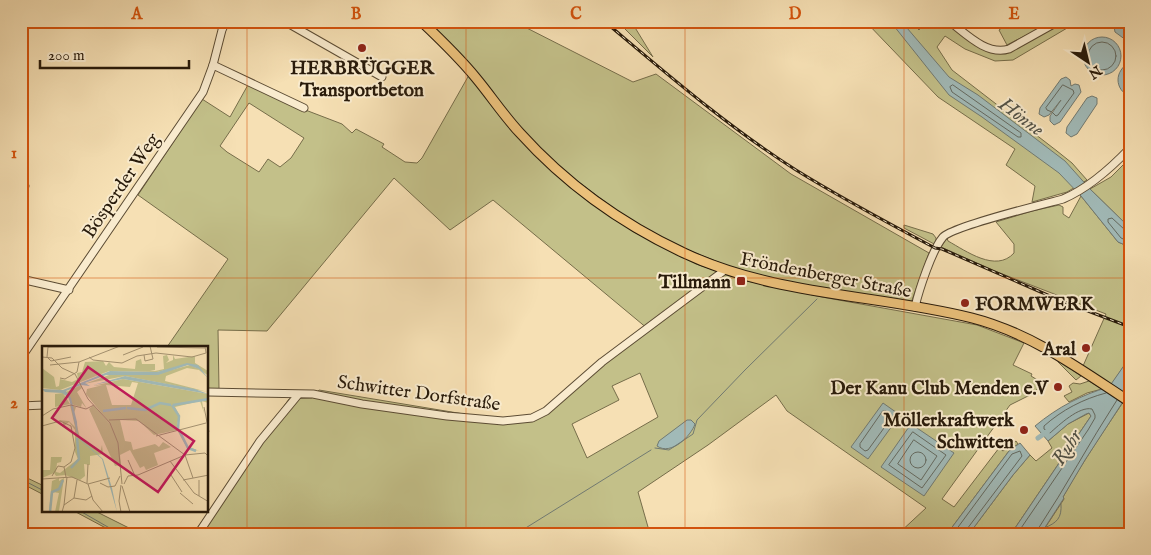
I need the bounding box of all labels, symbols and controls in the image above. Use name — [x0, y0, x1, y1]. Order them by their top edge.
text: A — [131, 5, 144, 25]
text: B — [351, 5, 362, 25]
text: C — [570, 5, 582, 25]
text: D — [789, 5, 802, 25]
text: E — [1008, 5, 1020, 25]
scale bar — [40, 38, 189, 70]
north arrow — [1064, 38, 1114, 88]
marker: HERBRÜGGER Transportbeton — [356, 42, 368, 54]
text: 200 m — [48, 46, 85, 65]
place label: HERBRÜGGER Transportbeton — [290, 56, 435, 103]
text: N — [1085, 60, 1106, 83]
water label: Hönne — [993, 92, 1049, 142]
street label: Bösperder Weg — [78, 128, 166, 243]
text: 1 — [11, 144, 17, 164]
street label: Fröndenberger Straße — [738, 248, 914, 304]
place label: Tillmann — [658, 271, 731, 295]
marker: Tillmann — [735, 275, 747, 287]
place label: FORMWERK — [975, 293, 1095, 317]
marker: FORMWERK — [959, 297, 971, 309]
place label: Aral — [1042, 338, 1077, 362]
marker: Aral — [1080, 342, 1092, 354]
inset map — [42, 346, 209, 512]
street label: Schwitter Dorfstraße — [336, 371, 502, 417]
place label: Der Kanu Club Menden e.V — [830, 377, 1050, 401]
marker: Der Kanu Club Menden e.V — [1052, 381, 1064, 393]
text: 2 — [10, 394, 18, 414]
place label: Möllerkraftwerk Schwitten — [883, 409, 1015, 455]
marker: Möllerkraftwerk Schwitten — [1018, 424, 1030, 436]
water label: Ruhr — [1047, 424, 1089, 470]

